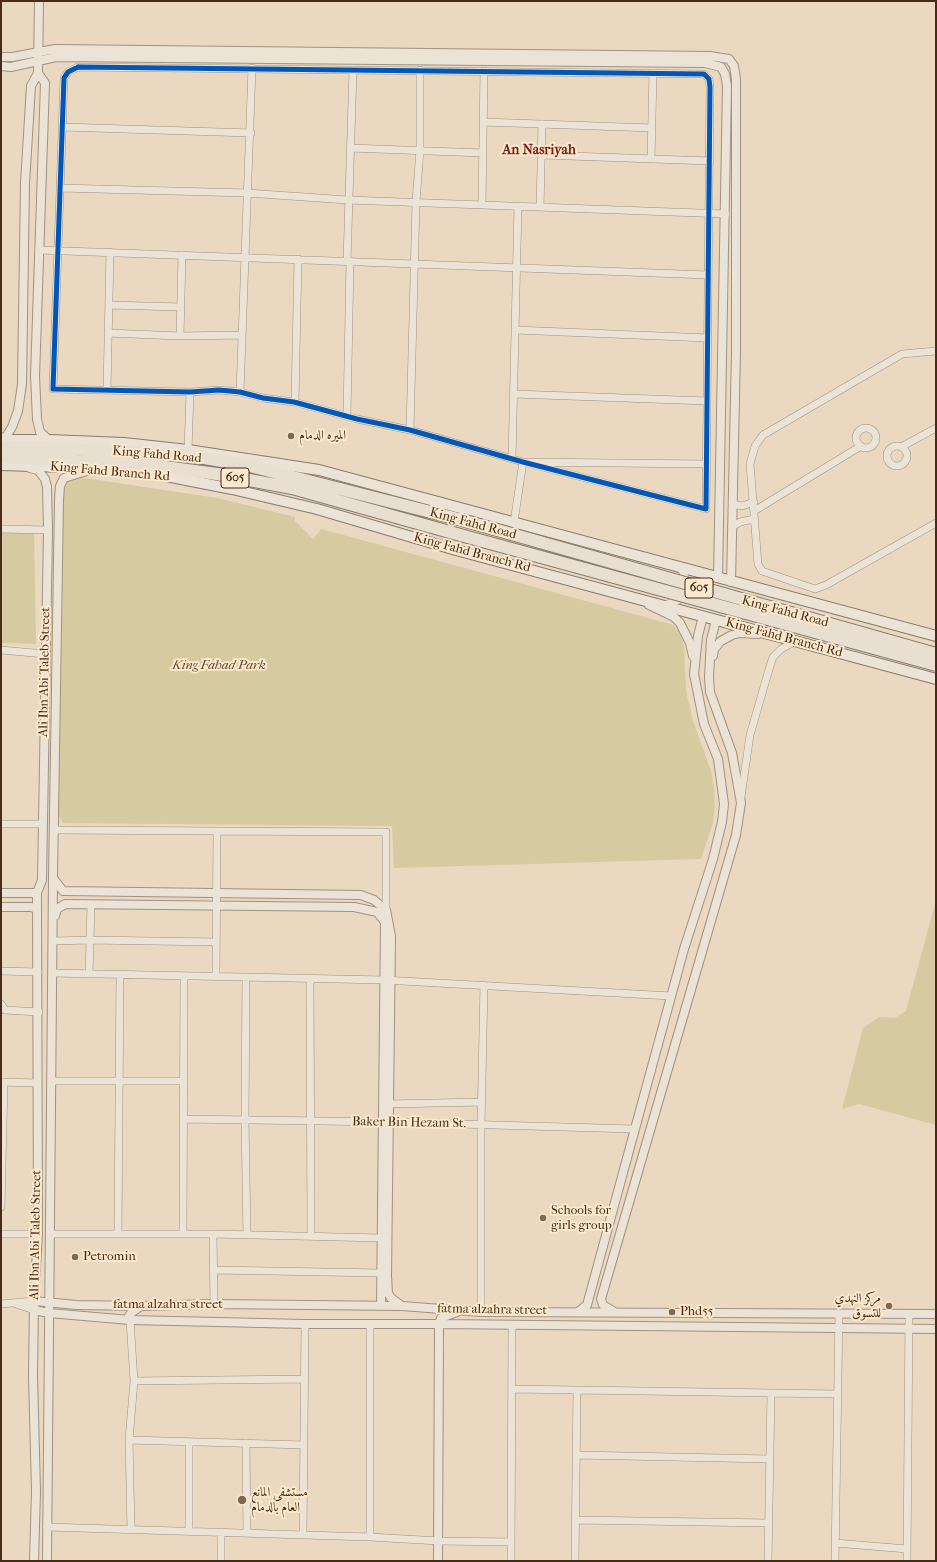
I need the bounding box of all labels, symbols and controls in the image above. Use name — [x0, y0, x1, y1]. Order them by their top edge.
district label: An Nasriyah — [502, 143, 576, 159]
place label: الميره الدمام — [299, 428, 346, 444]
marker: الميره الدمام — [286, 431, 296, 441]
street label: King Fahd Road — [112, 443, 202, 467]
street label: King Fahd Branch Rd — [49, 459, 171, 485]
road number: 605 — [221, 468, 249, 488]
street label: King Fahd Road — [428, 505, 518, 543]
street label: King Fahd Branch Rd — [412, 530, 532, 576]
road number: 605 — [685, 578, 713, 598]
street label: King Fahd Road — [740, 593, 830, 631]
street label: Ali Ibn Abi Taleb Street — [36, 607, 54, 737]
street label: King Fahd Branch Rd — [724, 615, 844, 661]
park label: King Fahad Park — [172, 658, 266, 674]
street label: Baker Bin Hezam St. — [352, 1114, 466, 1132]
street label: Ali Ibn Abi Taleb Street — [27, 1170, 45, 1300]
place label: Schools for girls group — [551, 1203, 612, 1234]
marker: Schools for girls group — [538, 1213, 548, 1223]
place label: Petromin — [83, 1249, 136, 1265]
marker: Petromin — [70, 1252, 80, 1262]
place label: مركز النهدي للتسوق — [835, 1291, 881, 1322]
street label: fatma alzahra street — [113, 1297, 223, 1313]
street label: fatma alzahra street — [437, 1301, 547, 1319]
marker: مركز النهدي للتسوق — [884, 1301, 894, 1311]
place label: Phd55 — [680, 1304, 713, 1320]
marker: Phd55 — [667, 1307, 677, 1317]
place label: مستشفى المانع العام بالدمام — [251, 1485, 308, 1516]
marker: مستشفى المانع العام بالدمام — [236, 1494, 248, 1506]

